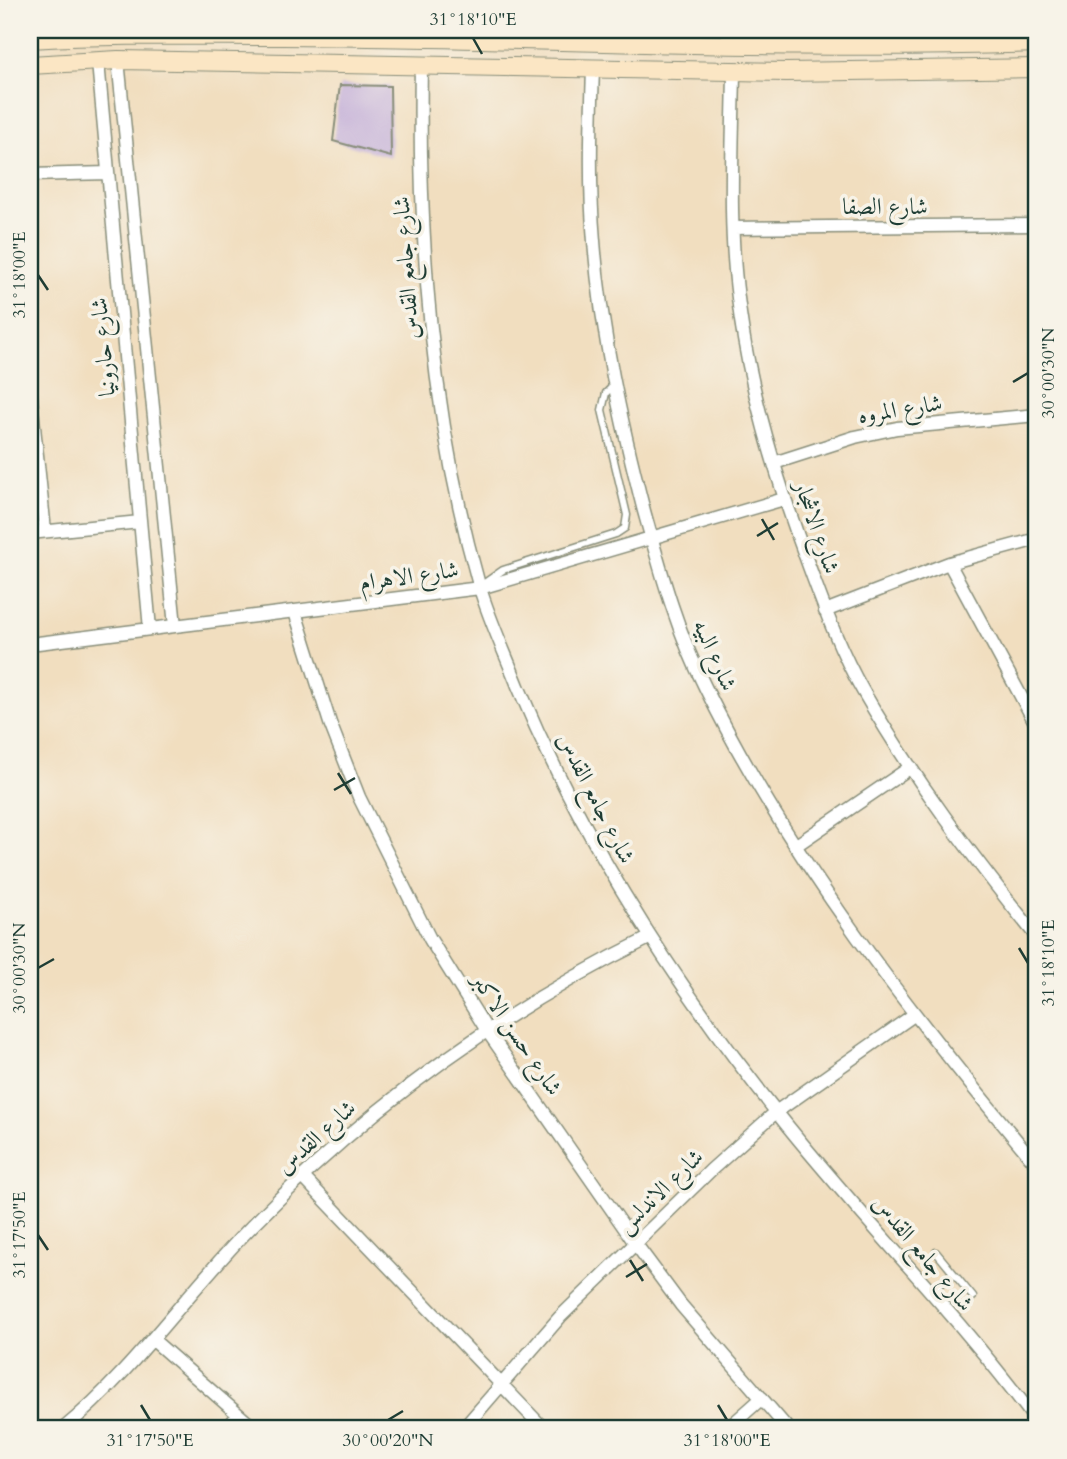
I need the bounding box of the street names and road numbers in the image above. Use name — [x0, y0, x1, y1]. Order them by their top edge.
street label: شارع الصفا — [842, 191, 928, 226]
street label: شارع جامع القدس — [386, 195, 431, 340]
street label: شارع حارونيا — [83, 296, 127, 398]
street label: شارع المروه — [856, 387, 945, 435]
street label: شارع الاشجار — [782, 474, 847, 579]
street label: شارع الاهرام — [358, 554, 461, 602]
street label: شارع البيه — [682, 614, 744, 697]
street label: شارع جامع القدس — [545, 727, 642, 871]
street label: شارع حسن الاكبر — [460, 965, 570, 1104]
street label: شارع القدس — [269, 1093, 365, 1184]
street label: شارع الاندلس — [610, 1142, 713, 1243]
street label: شارع جامع القدس — [861, 1188, 981, 1321]

